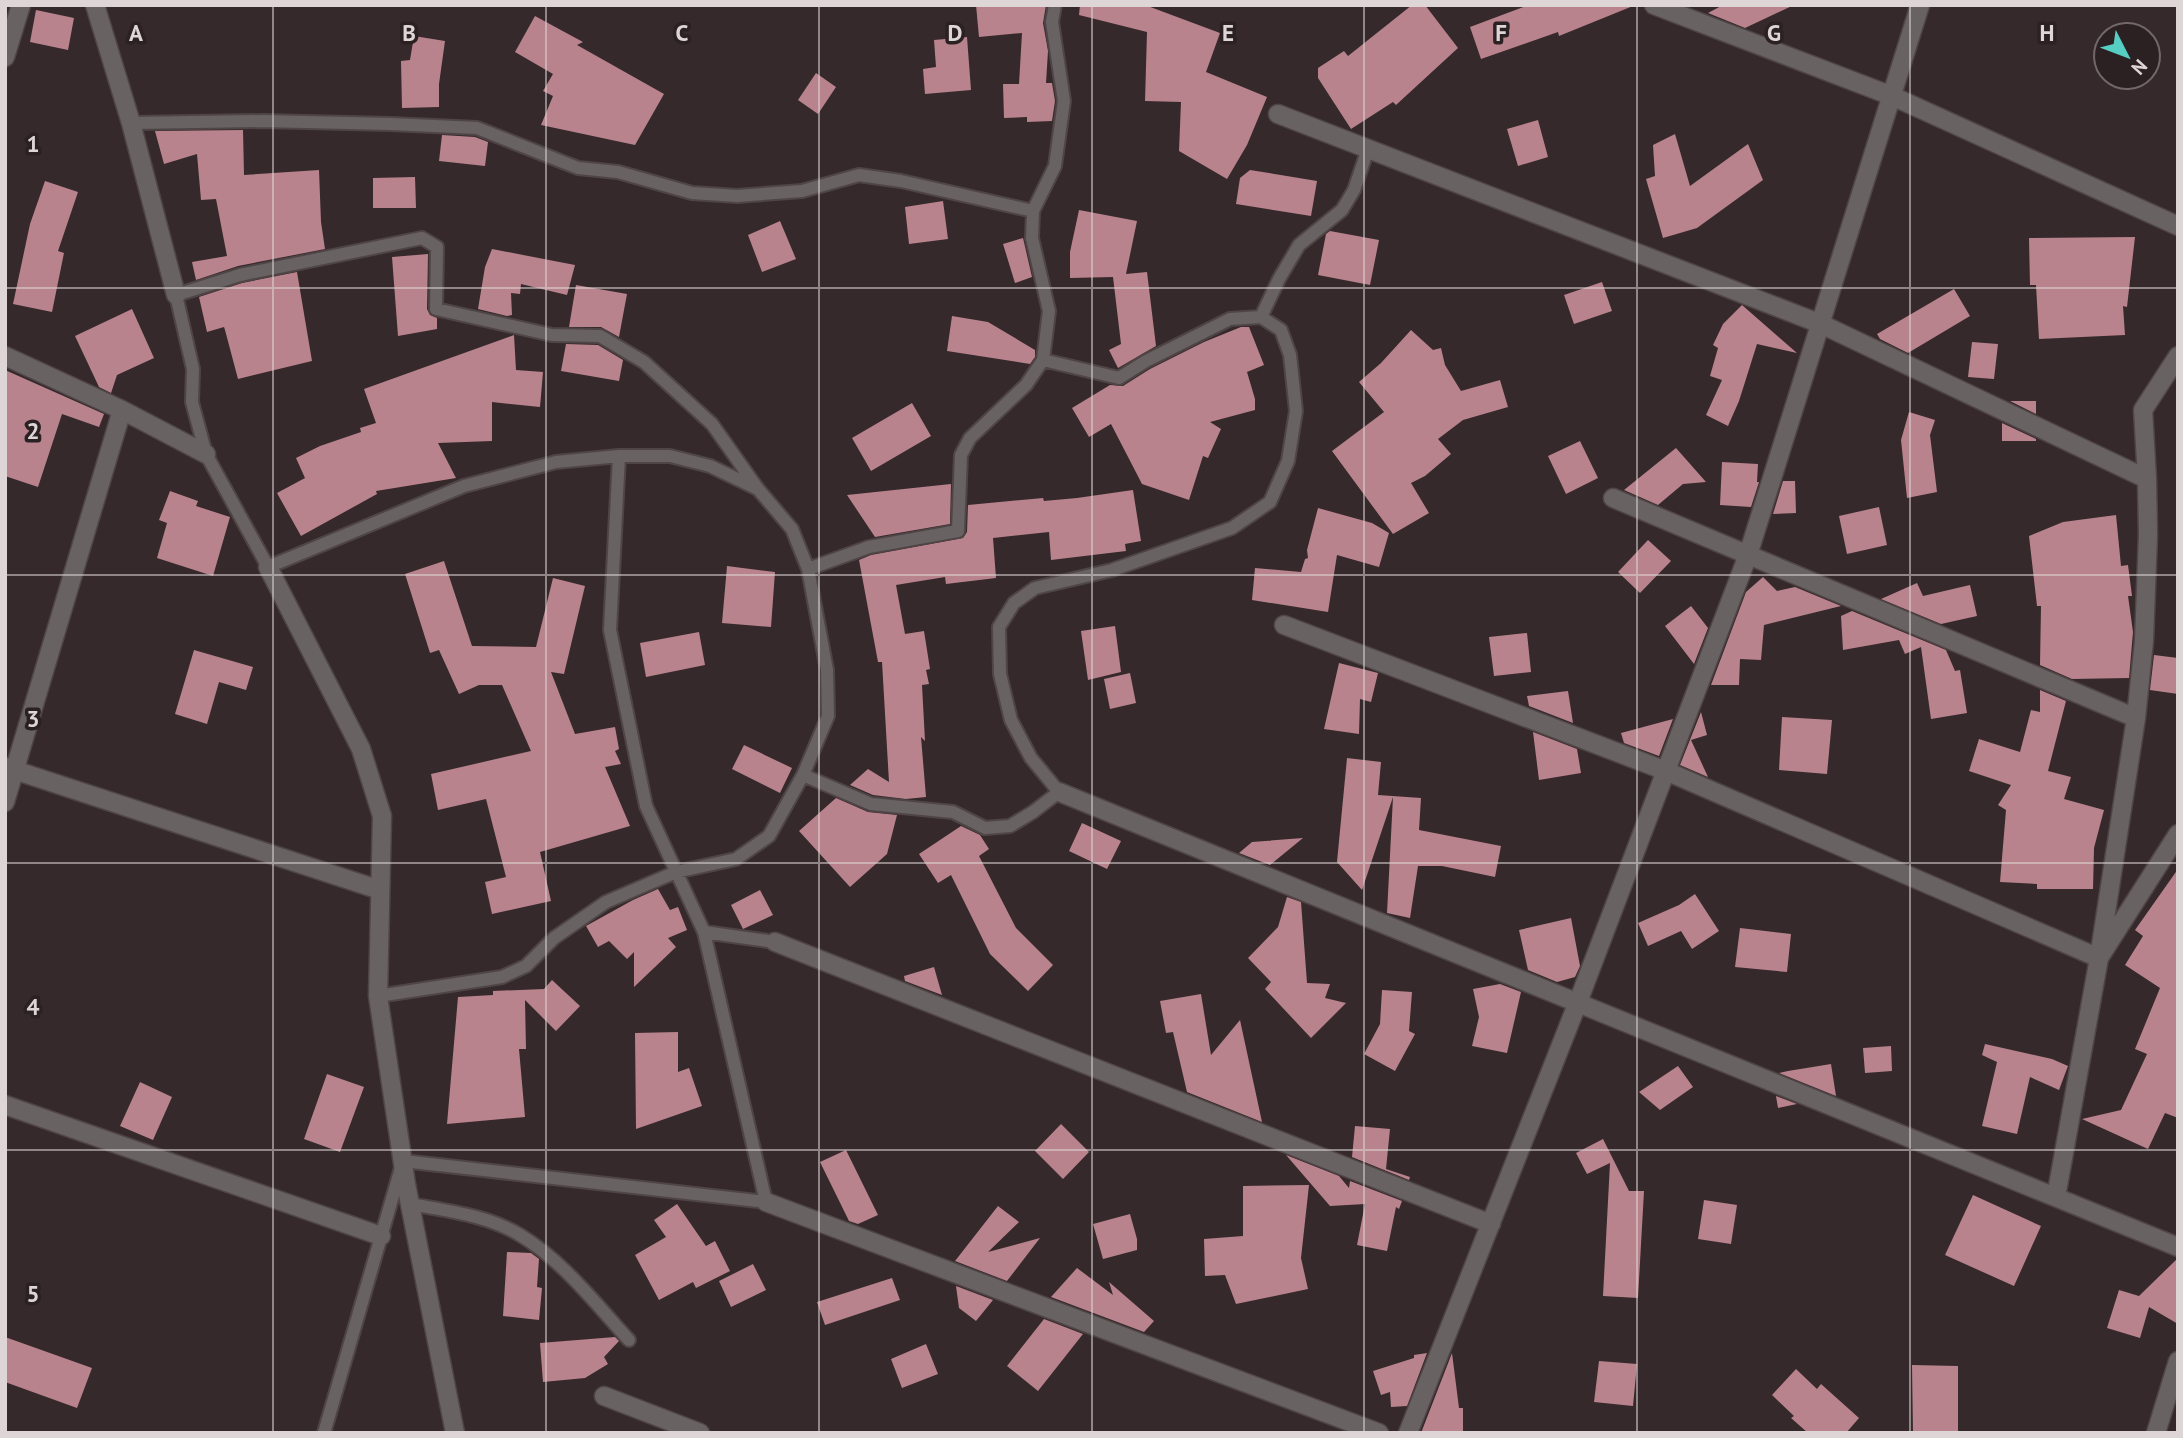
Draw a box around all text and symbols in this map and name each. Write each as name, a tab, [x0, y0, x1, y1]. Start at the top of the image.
text: A	[129, 18, 143, 47]
text: B	[402, 18, 416, 47]
text: C	[676, 18, 689, 47]
text: D	[948, 18, 962, 47]
text: E	[1222, 18, 1234, 47]
text: F	[1495, 18, 1507, 47]
text: G	[1767, 18, 1781, 47]
text: H	[2040, 18, 2054, 47]
north arrow	[2092, 21, 2162, 91]
text: N	[2127, 55, 2153, 80]
text: 1	[26, 129, 40, 158]
text: 2	[26, 416, 40, 445]
text: 3	[26, 704, 40, 733]
text: 4	[26, 992, 40, 1021]
text: 5	[26, 1279, 40, 1308]

